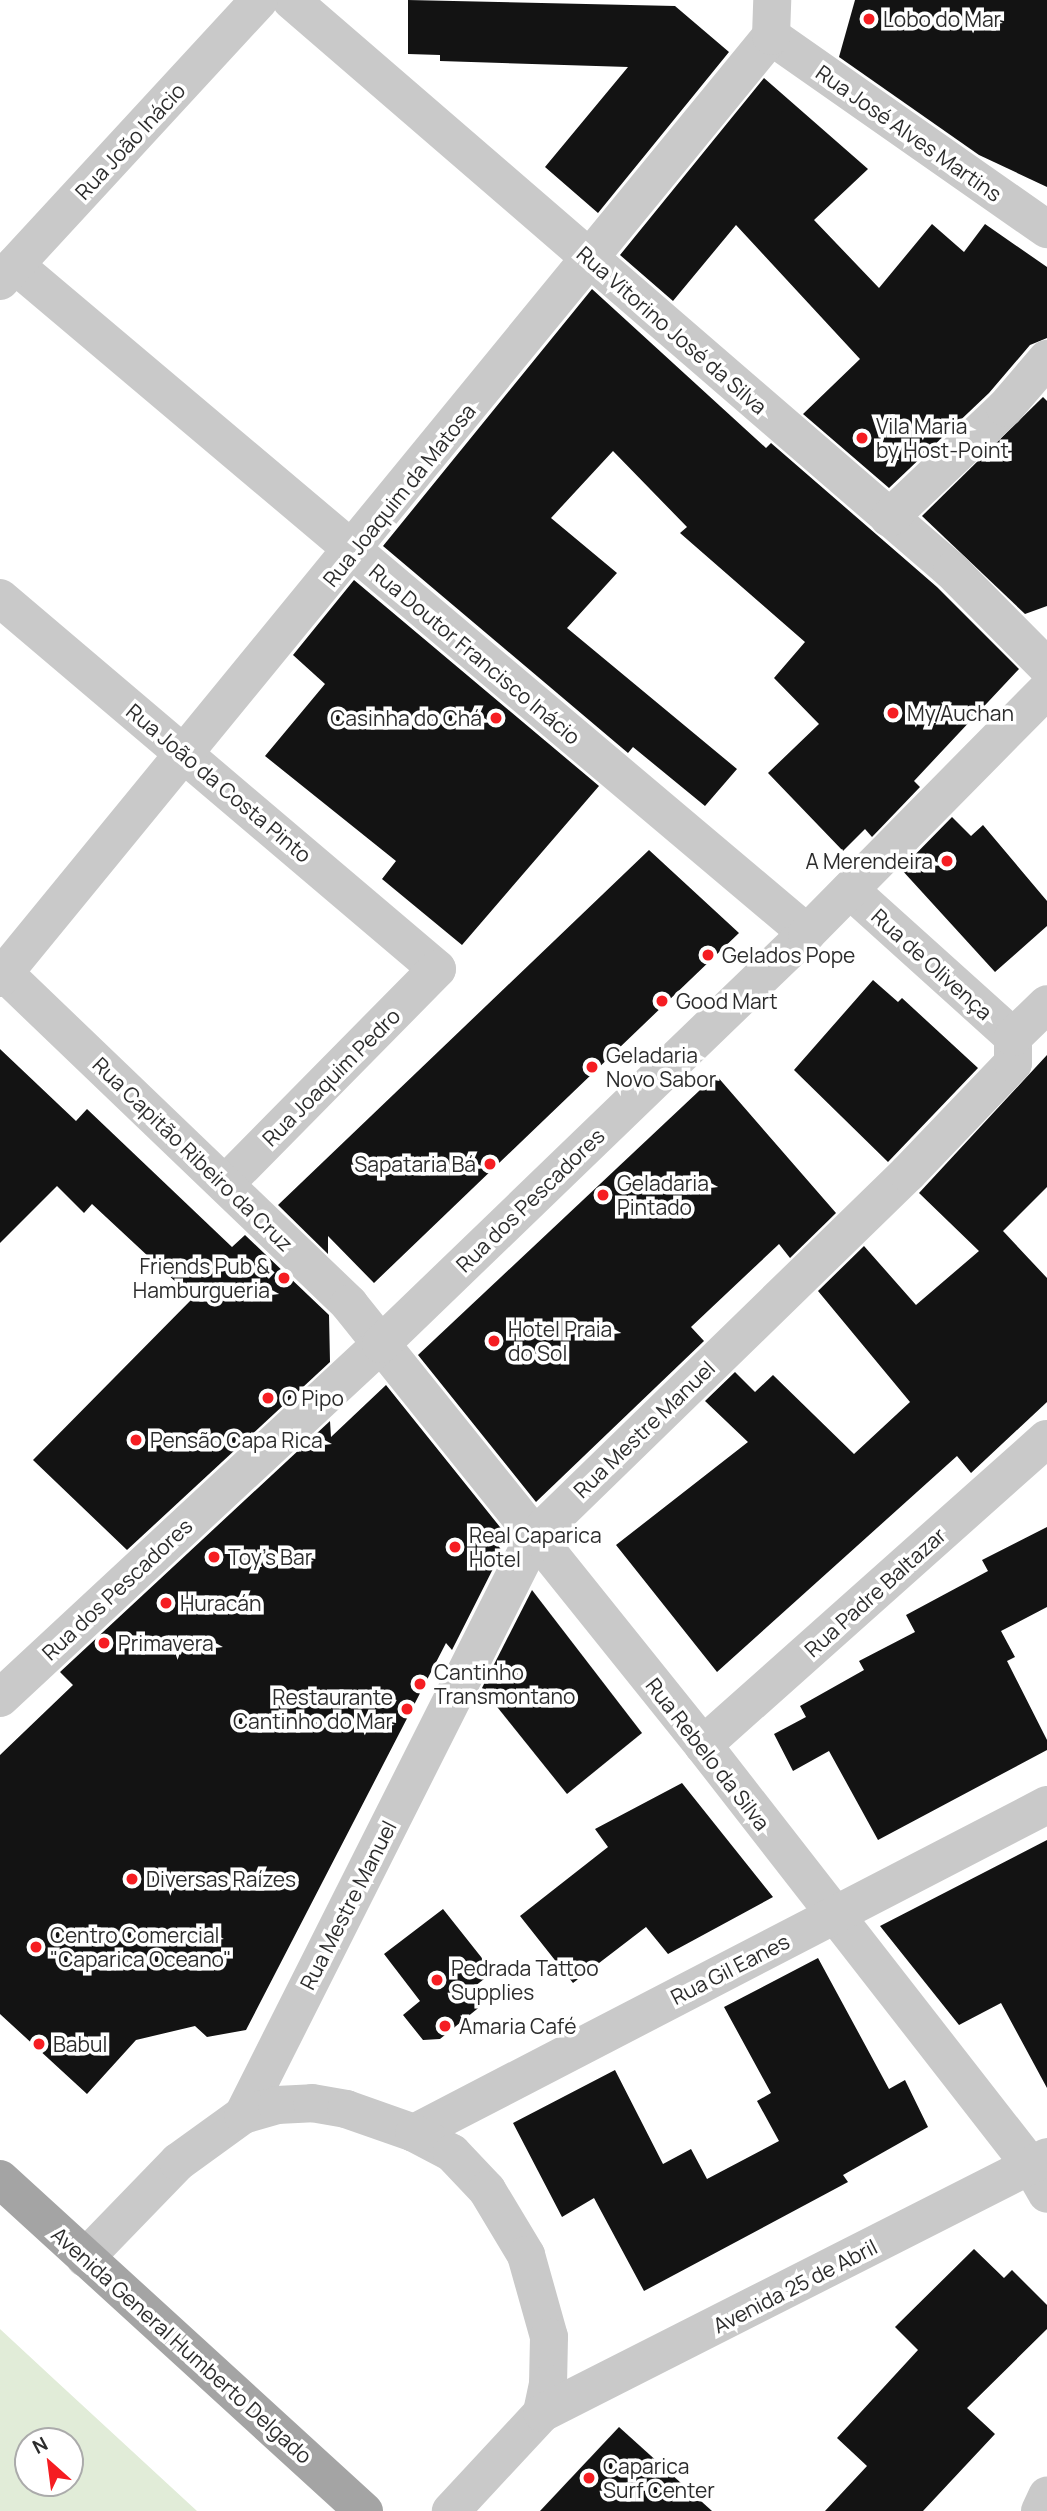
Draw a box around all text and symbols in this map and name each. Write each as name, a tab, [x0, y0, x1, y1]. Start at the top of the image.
place label: Lobo do Mar	[883, 6, 1001, 32]
marker: Lobo do Mar	[861, 11, 877, 27]
street label: Rua José Alves Martins	[811, 59, 1007, 207]
street label: Rua João Inácio	[70, 78, 190, 204]
street label: Rua Vitorino José da Silva	[572, 241, 772, 419]
street label: Rua Joaquim da Matosa	[318, 399, 480, 591]
place label: Vila Maria by Host-Point	[876, 413, 1009, 463]
marker: Vila Maria by Host-Point	[854, 430, 870, 446]
street label: Rua Doutor Francisco Inácio	[364, 558, 586, 750]
street label: Rua João da Costa Pinto	[121, 698, 317, 868]
place label: My Auchan	[907, 700, 1014, 726]
place label: Casinha do Chá	[330, 705, 482, 731]
marker: My Auchan	[885, 705, 901, 721]
marker: Casinha do Chá	[488, 710, 504, 726]
place label: A Merendeira	[805, 848, 933, 874]
marker: A Merendeira	[939, 853, 955, 869]
street label: Rua de Olivença	[867, 903, 997, 1025]
place label: Gelados Pope	[722, 942, 855, 968]
marker: Gelados Pope	[700, 947, 716, 963]
place label: Good Mart	[676, 988, 778, 1014]
marker: Good Mart	[654, 993, 670, 1009]
street label: Rua Joaquim Pedro	[257, 1003, 405, 1151]
place label: Geladaria Novo Sabor	[606, 1042, 716, 1092]
street label: Rua Capitão Ribeiro da Cruz	[88, 1052, 298, 1256]
marker: Geladaria Novo Sabor	[584, 1059, 600, 1075]
street label: Rua dos Pescadores	[451, 1123, 609, 1277]
place label: Sapataria Bá	[354, 1151, 476, 1177]
marker: Sapataria Bá	[482, 1156, 498, 1172]
place label: Geladaria Pintado	[617, 1170, 709, 1220]
marker: Geladaria Pintado	[595, 1187, 611, 1203]
place label: Friends Pub & Hamburgueria	[133, 1253, 270, 1303]
marker: Friends Pub & Hamburgueria	[276, 1270, 292, 1286]
place label: Hotel Praia do Sol	[508, 1316, 612, 1366]
marker: Hotel Praia do Sol	[486, 1333, 502, 1349]
street label: Rua Mestre Manuel	[568, 1355, 720, 1503]
place label: O Pipo	[282, 1385, 344, 1411]
marker: O Pipo	[260, 1390, 276, 1406]
place label: Pensão Capa Rica	[150, 1427, 323, 1453]
marker: Pensão Capa Rica	[128, 1432, 144, 1448]
street label: Rua dos Pescadores	[37, 1513, 197, 1665]
place label: Real Caparica Hotel	[469, 1522, 602, 1572]
street label: Rua Padre Baltazar	[799, 1522, 951, 1662]
marker: Real Caparica Hotel	[447, 1539, 463, 1555]
place label: Toy's Bar	[228, 1544, 312, 1570]
marker: Toy's Bar	[206, 1549, 222, 1565]
place label: Huracán	[180, 1590, 261, 1616]
marker: Huracán	[158, 1595, 174, 1611]
place label: Primavera	[118, 1630, 214, 1656]
marker: Primavera	[96, 1635, 112, 1651]
place label: Cantinho Transmontano	[434, 1659, 575, 1709]
street label: Rua Rebelo da Silva	[641, 1673, 775, 1835]
marker: Cantinho Transmontano	[412, 1676, 428, 1692]
place label: Restaurante Cantinho do Mar	[233, 1684, 393, 1734]
marker: Restaurante Cantinho do Mar	[399, 1701, 415, 1717]
street label: Rua Mestre Manuel	[295, 1816, 401, 1994]
place label: Diversas Raízes	[146, 1866, 296, 1892]
marker: Diversas Raízes	[124, 1871, 140, 1887]
place label: Centro Comercial "Caparica Oceano"	[50, 1922, 232, 1972]
street label: Rua Gil Eanes	[666, 1928, 794, 2010]
marker: Centro Comercial "Caparica Oceano"	[28, 1939, 44, 1955]
place label: Pedrada Tattoo Supplies	[451, 1955, 599, 2005]
marker: Pedrada Tattoo Supplies	[429, 1972, 445, 1988]
place label: Amaria Café	[459, 2013, 577, 2039]
marker: Amaria Café	[437, 2018, 453, 2034]
place label: Babul	[53, 2031, 107, 2057]
marker: Babul	[31, 2036, 47, 2052]
street label: Avenida General Humberto Delgado	[47, 2221, 317, 2469]
street label: Avenida 25 de Abril	[709, 2234, 881, 2338]
north arrow	[14, 2427, 84, 2497]
text: N	[28, 2431, 52, 2460]
place label: Caparica Surf Center	[603, 2453, 715, 2503]
marker: Caparica Surf Center	[581, 2470, 597, 2486]

